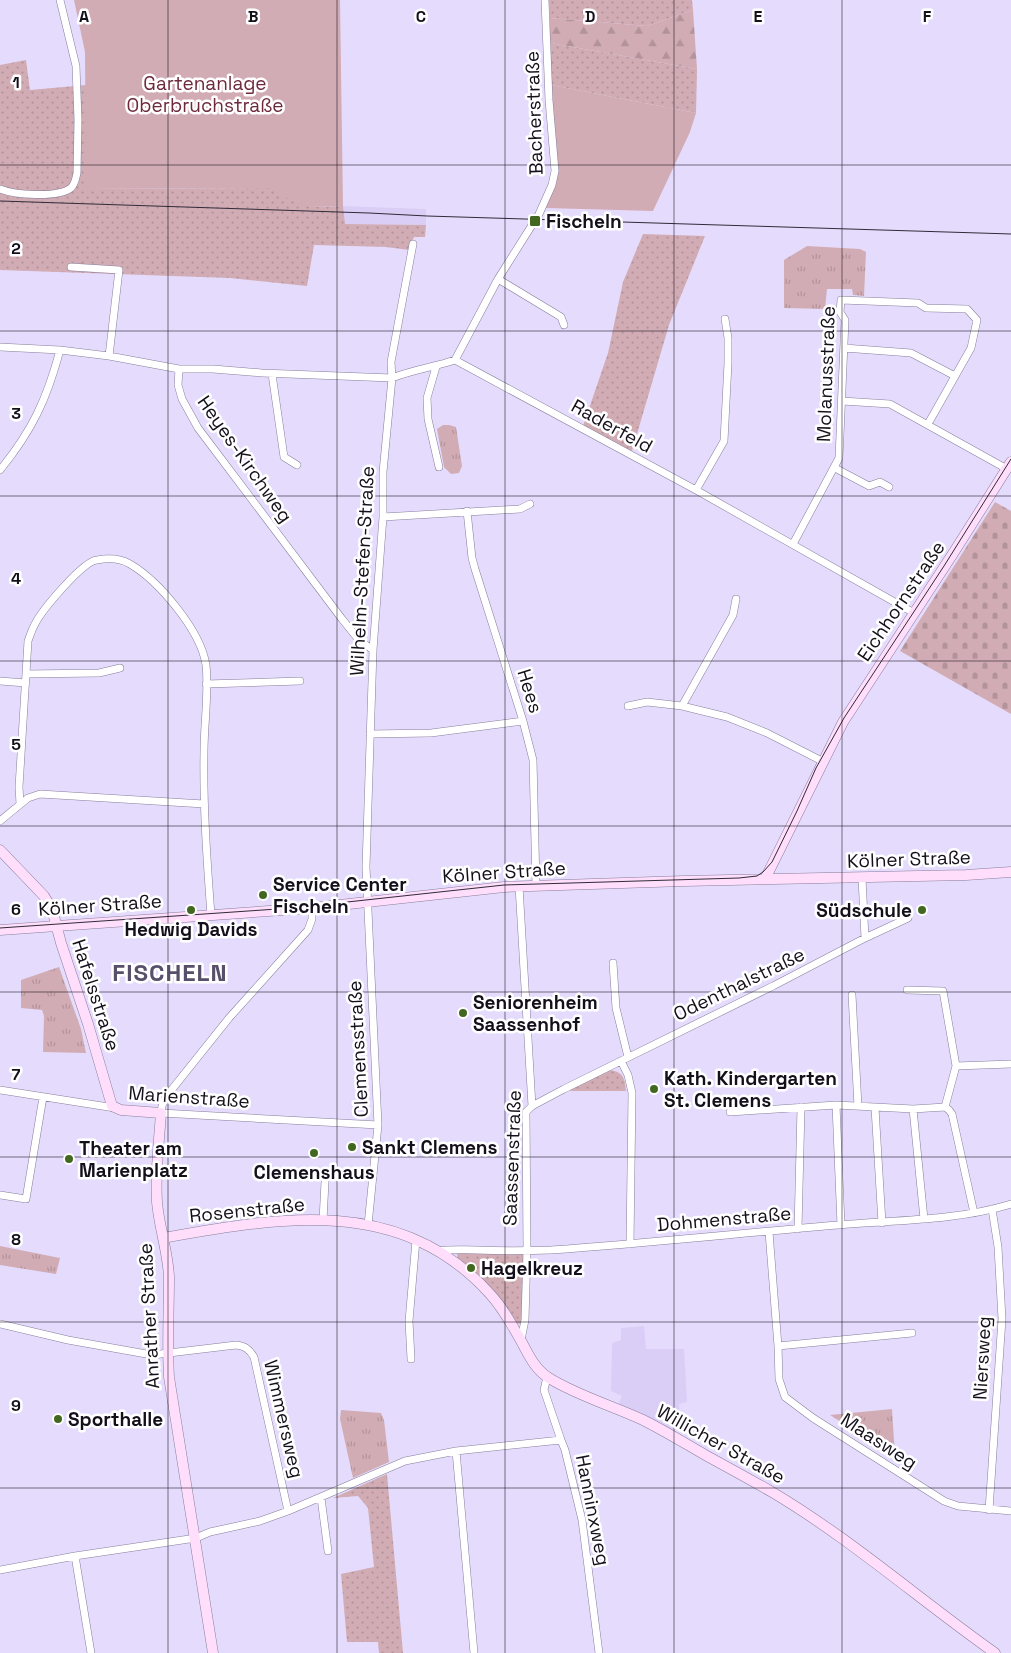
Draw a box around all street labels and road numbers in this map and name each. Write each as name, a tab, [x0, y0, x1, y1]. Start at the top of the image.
street label: Bacherstraße	[519, 51, 549, 175]
street label: Molanusstraße	[811, 305, 841, 443]
street label: Heyes-Kirchweg	[192, 391, 298, 527]
street label: Raderfeld	[567, 393, 657, 459]
street label: Wilhelm-Stefen-Straße	[344, 465, 380, 677]
street label: Eichhornstraße	[851, 536, 951, 666]
street label: Hees	[511, 666, 549, 716]
street label: Kölner Straße	[847, 844, 971, 874]
street label: Kölner Straße	[441, 855, 567, 889]
street label: Kölner Straße	[37, 888, 163, 922]
street label: Hafelsstraße	[66, 936, 126, 1054]
street label: Odenthalstraße	[669, 941, 809, 1027]
street label: Clemensstraße	[342, 980, 374, 1118]
street label: Marienstraße	[127, 1080, 251, 1114]
street label: Saassenstraße	[497, 1090, 527, 1226]
street label: Rosenstraße	[188, 1191, 306, 1229]
street label: Dohmenstraße	[656, 1201, 792, 1237]
street label: Anrather Straße	[133, 1243, 165, 1389]
street label: Niersweg	[967, 1315, 997, 1401]
street label: Wimmersweg	[258, 1357, 310, 1481]
street label: Willicher Straße	[652, 1398, 790, 1490]
street label: Maasweg	[836, 1407, 922, 1475]
street label: Hanninxweg	[570, 1452, 616, 1568]

